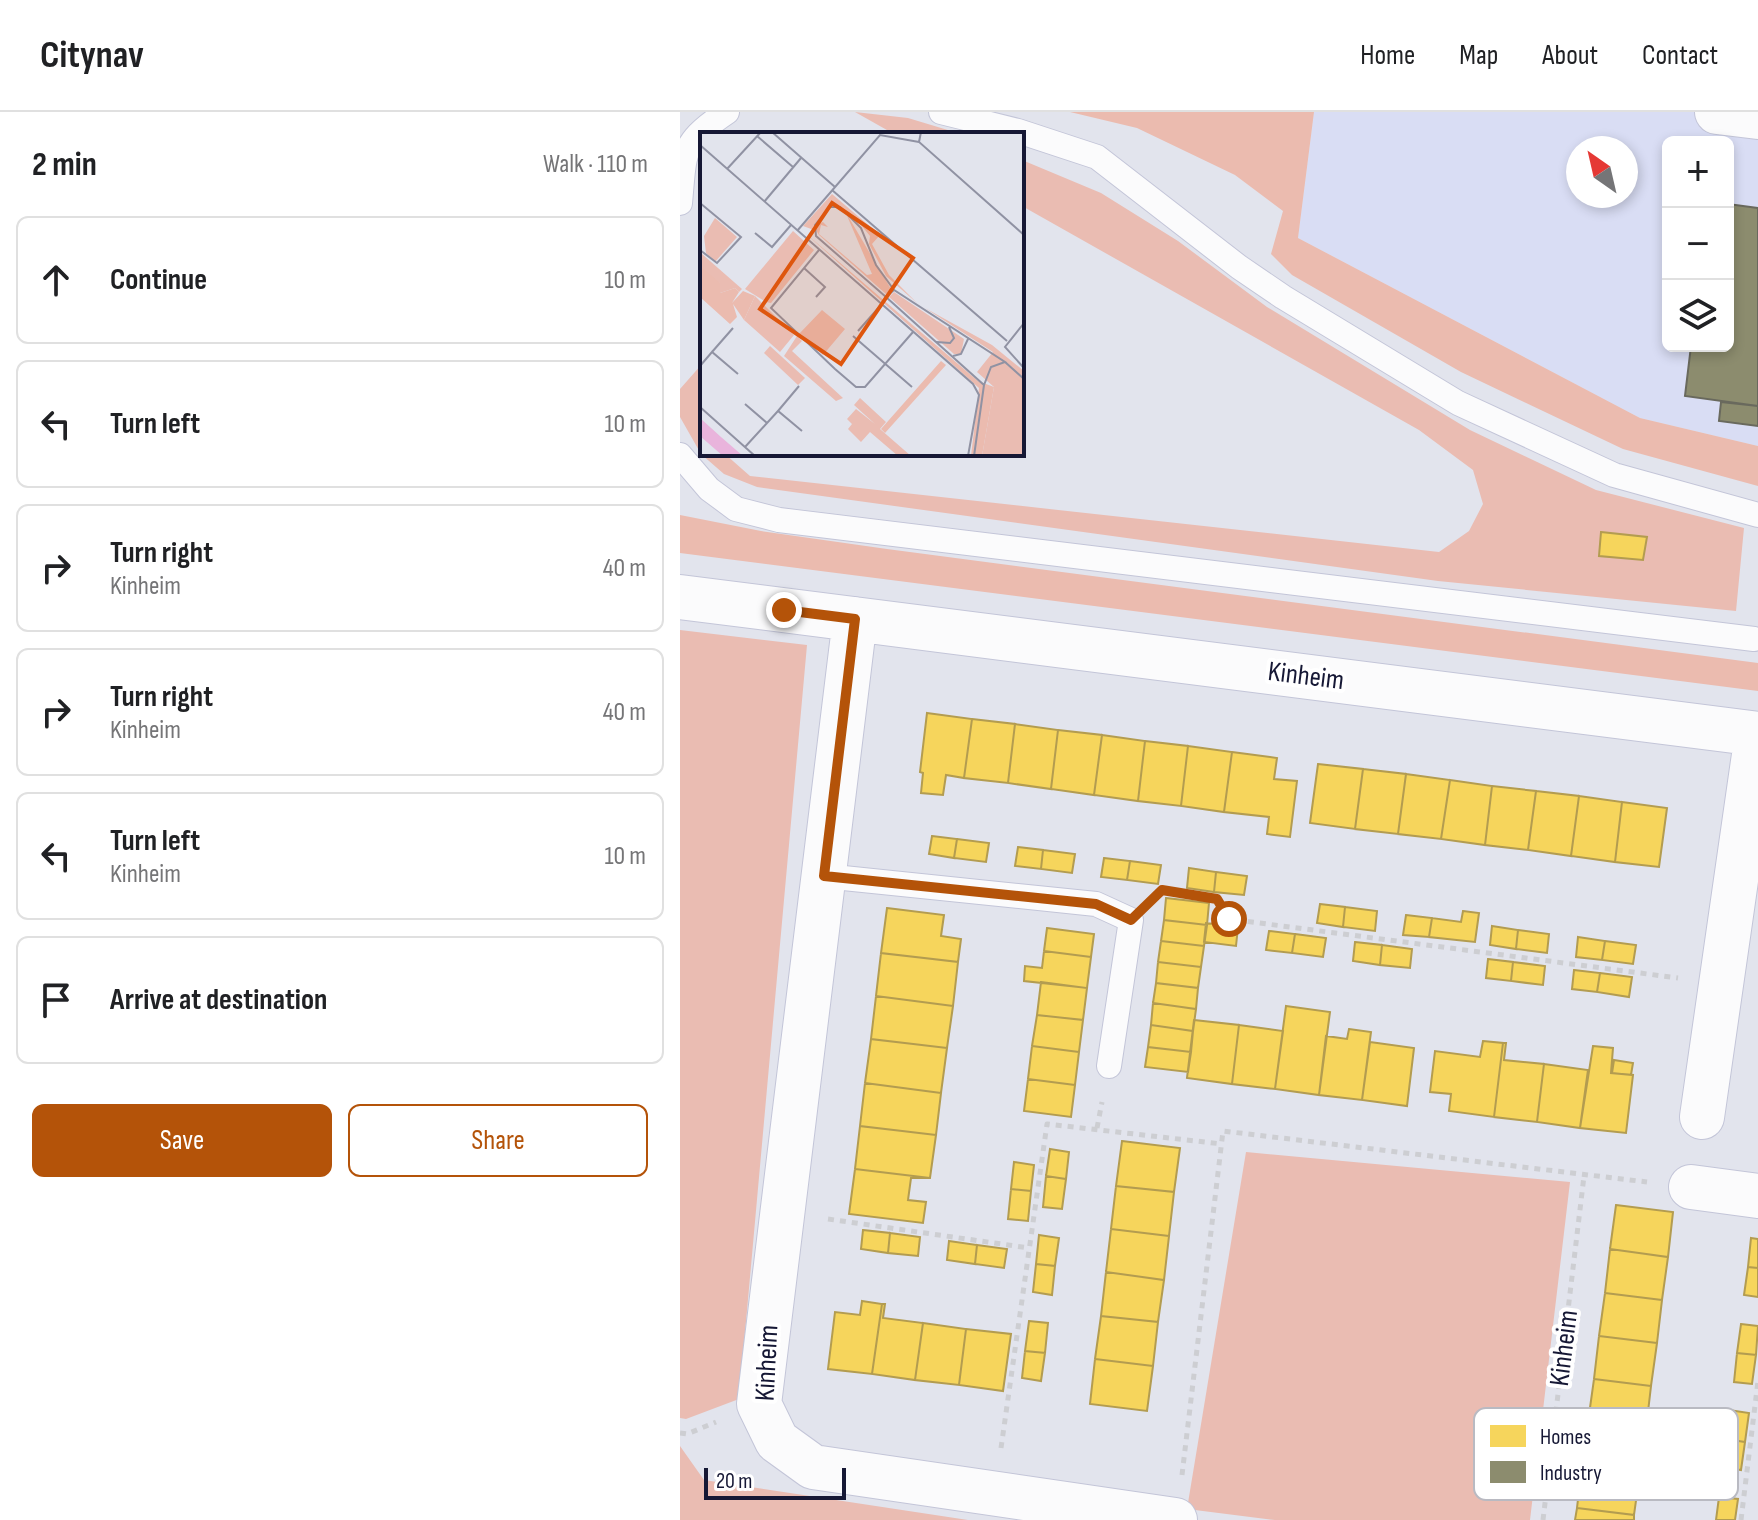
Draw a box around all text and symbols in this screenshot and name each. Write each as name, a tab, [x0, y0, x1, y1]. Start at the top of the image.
text: Citynav	[40, 33, 144, 78]
text: Home	[1360, 39, 1415, 72]
text: Map	[1459, 39, 1498, 72]
text: About	[1542, 39, 1598, 72]
text: Contact	[1642, 39, 1718, 72]
inset map	[700, 132, 1024, 456]
north arrow	[1566, 136, 1638, 208]
map controls	[1662, 136, 1734, 352]
button: +	[1662, 136, 1734, 208]
text: 2 min	[32, 144, 97, 185]
text: Walk · 110 m	[543, 149, 648, 180]
button: −	[1662, 208, 1734, 280]
icon: ahead	[34, 258, 78, 302]
text: Continue	[110, 262, 207, 298]
text: 10 m	[604, 265, 646, 296]
button: layers	[1662, 280, 1734, 352]
icon: left	[34, 402, 78, 446]
text: Turn left	[110, 406, 200, 442]
text: 10 m	[604, 409, 646, 440]
text: Turn right	[110, 535, 213, 571]
icon: right	[34, 546, 78, 590]
text: 40 m	[603, 553, 646, 584]
text: Kinheim	[110, 571, 181, 602]
route end	[766, 592, 802, 628]
street label: Kinheim	[1266, 655, 1346, 697]
text: Turn right	[110, 679, 213, 715]
icon: right	[34, 690, 78, 734]
text: 40 m	[603, 697, 646, 728]
text: Kinheim	[110, 715, 181, 746]
text: Turn left	[110, 823, 200, 859]
icon: left	[34, 834, 78, 878]
text: 10 m	[604, 841, 646, 872]
text: Kinheim	[110, 859, 181, 890]
route start	[1211, 901, 1247, 937]
icon: arrive	[34, 978, 78, 1022]
text: Arrive at destination	[110, 982, 327, 1018]
button: Save	[32, 1104, 332, 1177]
button: Share	[348, 1104, 648, 1177]
street label: Kinheim	[1543, 1308, 1585, 1388]
street label: Kinheim	[749, 1324, 785, 1402]
legend	[1474, 1408, 1738, 1500]
text: Homes	[1540, 1424, 1591, 1451]
text: Industry	[1540, 1460, 1602, 1487]
scale bar	[704, 1464, 846, 1500]
text: 20 m	[716, 1468, 753, 1495]

